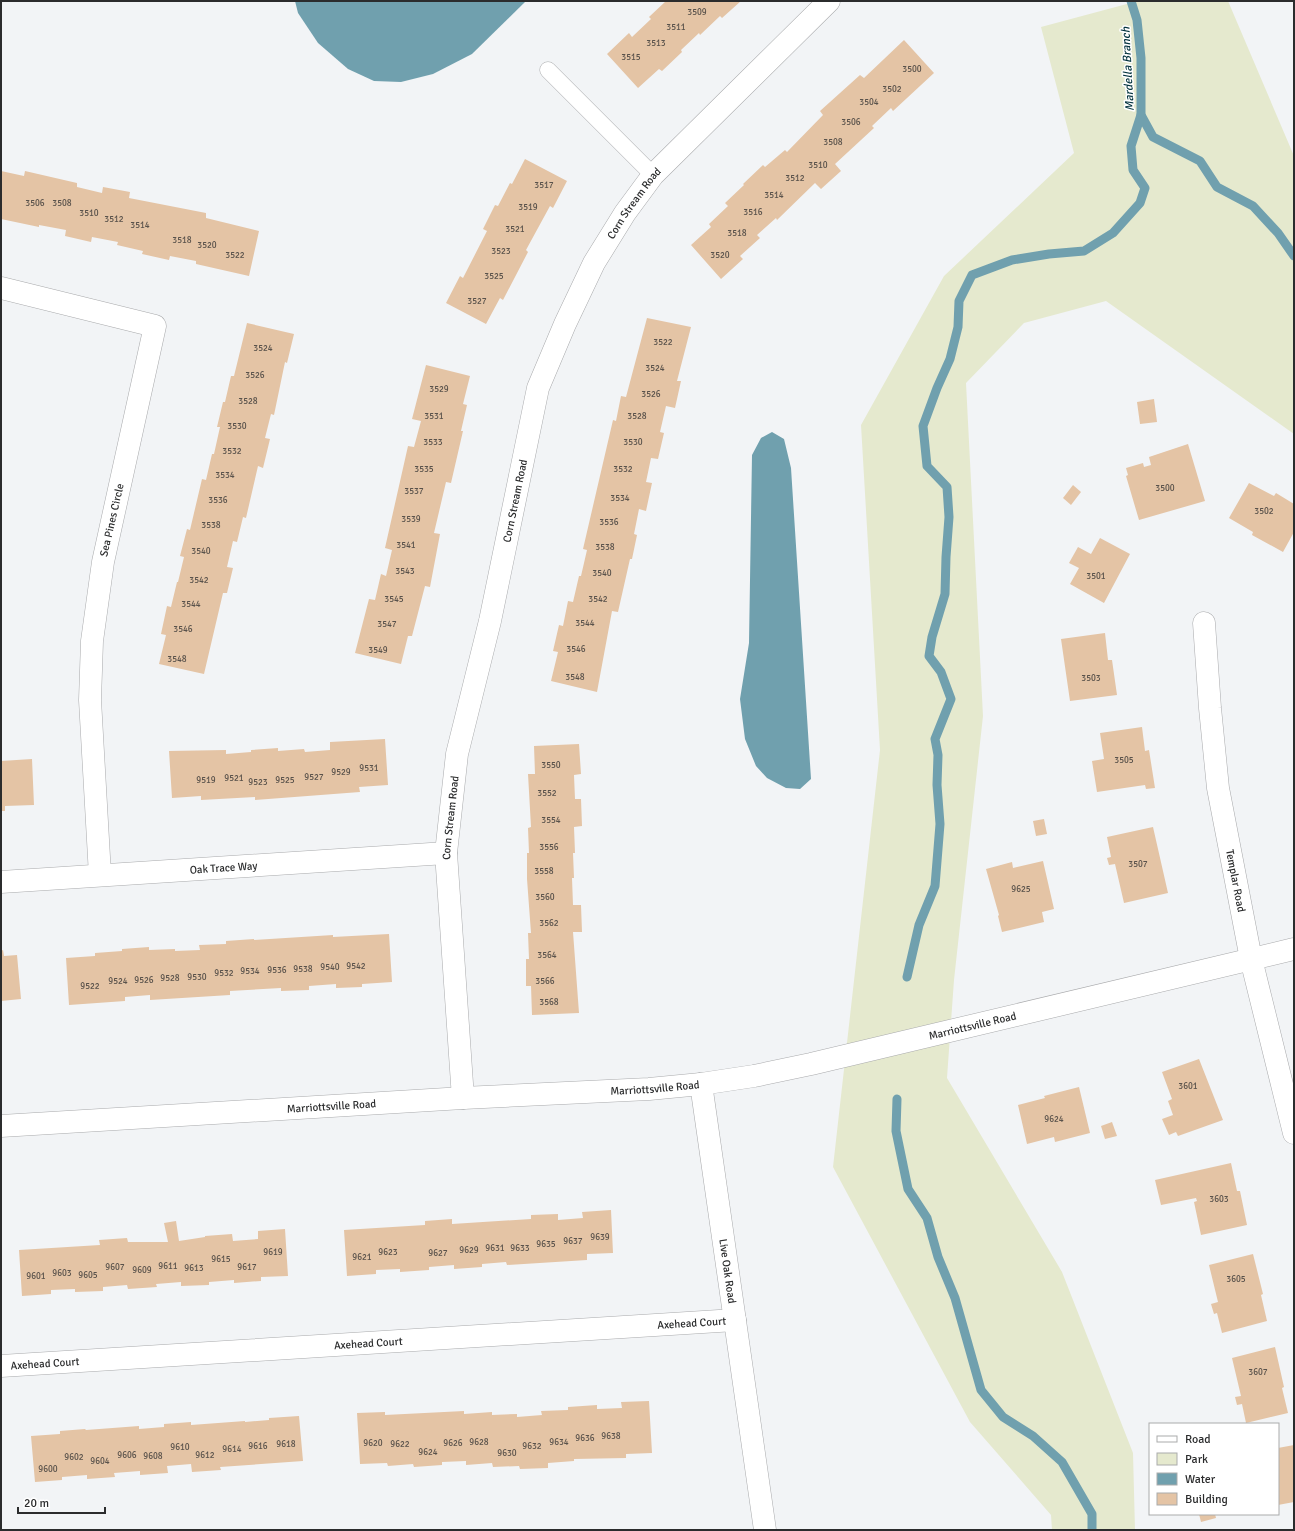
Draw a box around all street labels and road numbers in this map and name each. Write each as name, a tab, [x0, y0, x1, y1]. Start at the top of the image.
street label: Corn Stream Road	[604, 165, 663, 241]
street label: Corn Stream Road	[500, 458, 530, 543]
street label: Sea Pines Circle	[97, 482, 127, 558]
street label: Corn Stream Road	[440, 775, 461, 860]
street label: Templar Road	[1223, 848, 1248, 913]
street label: Oak Trace Way	[189, 859, 259, 876]
street label: Marriottsville Road	[927, 1009, 1018, 1042]
street label: Marriottsville Road	[610, 1078, 700, 1097]
street label: Marriottsville Road	[286, 1097, 377, 1115]
street label: Live Oak Road	[717, 1238, 739, 1305]
street label: Axehead Court	[657, 1314, 727, 1331]
street label: Axehead Court	[333, 1334, 403, 1352]
street label: Axehead Court	[10, 1355, 80, 1372]

